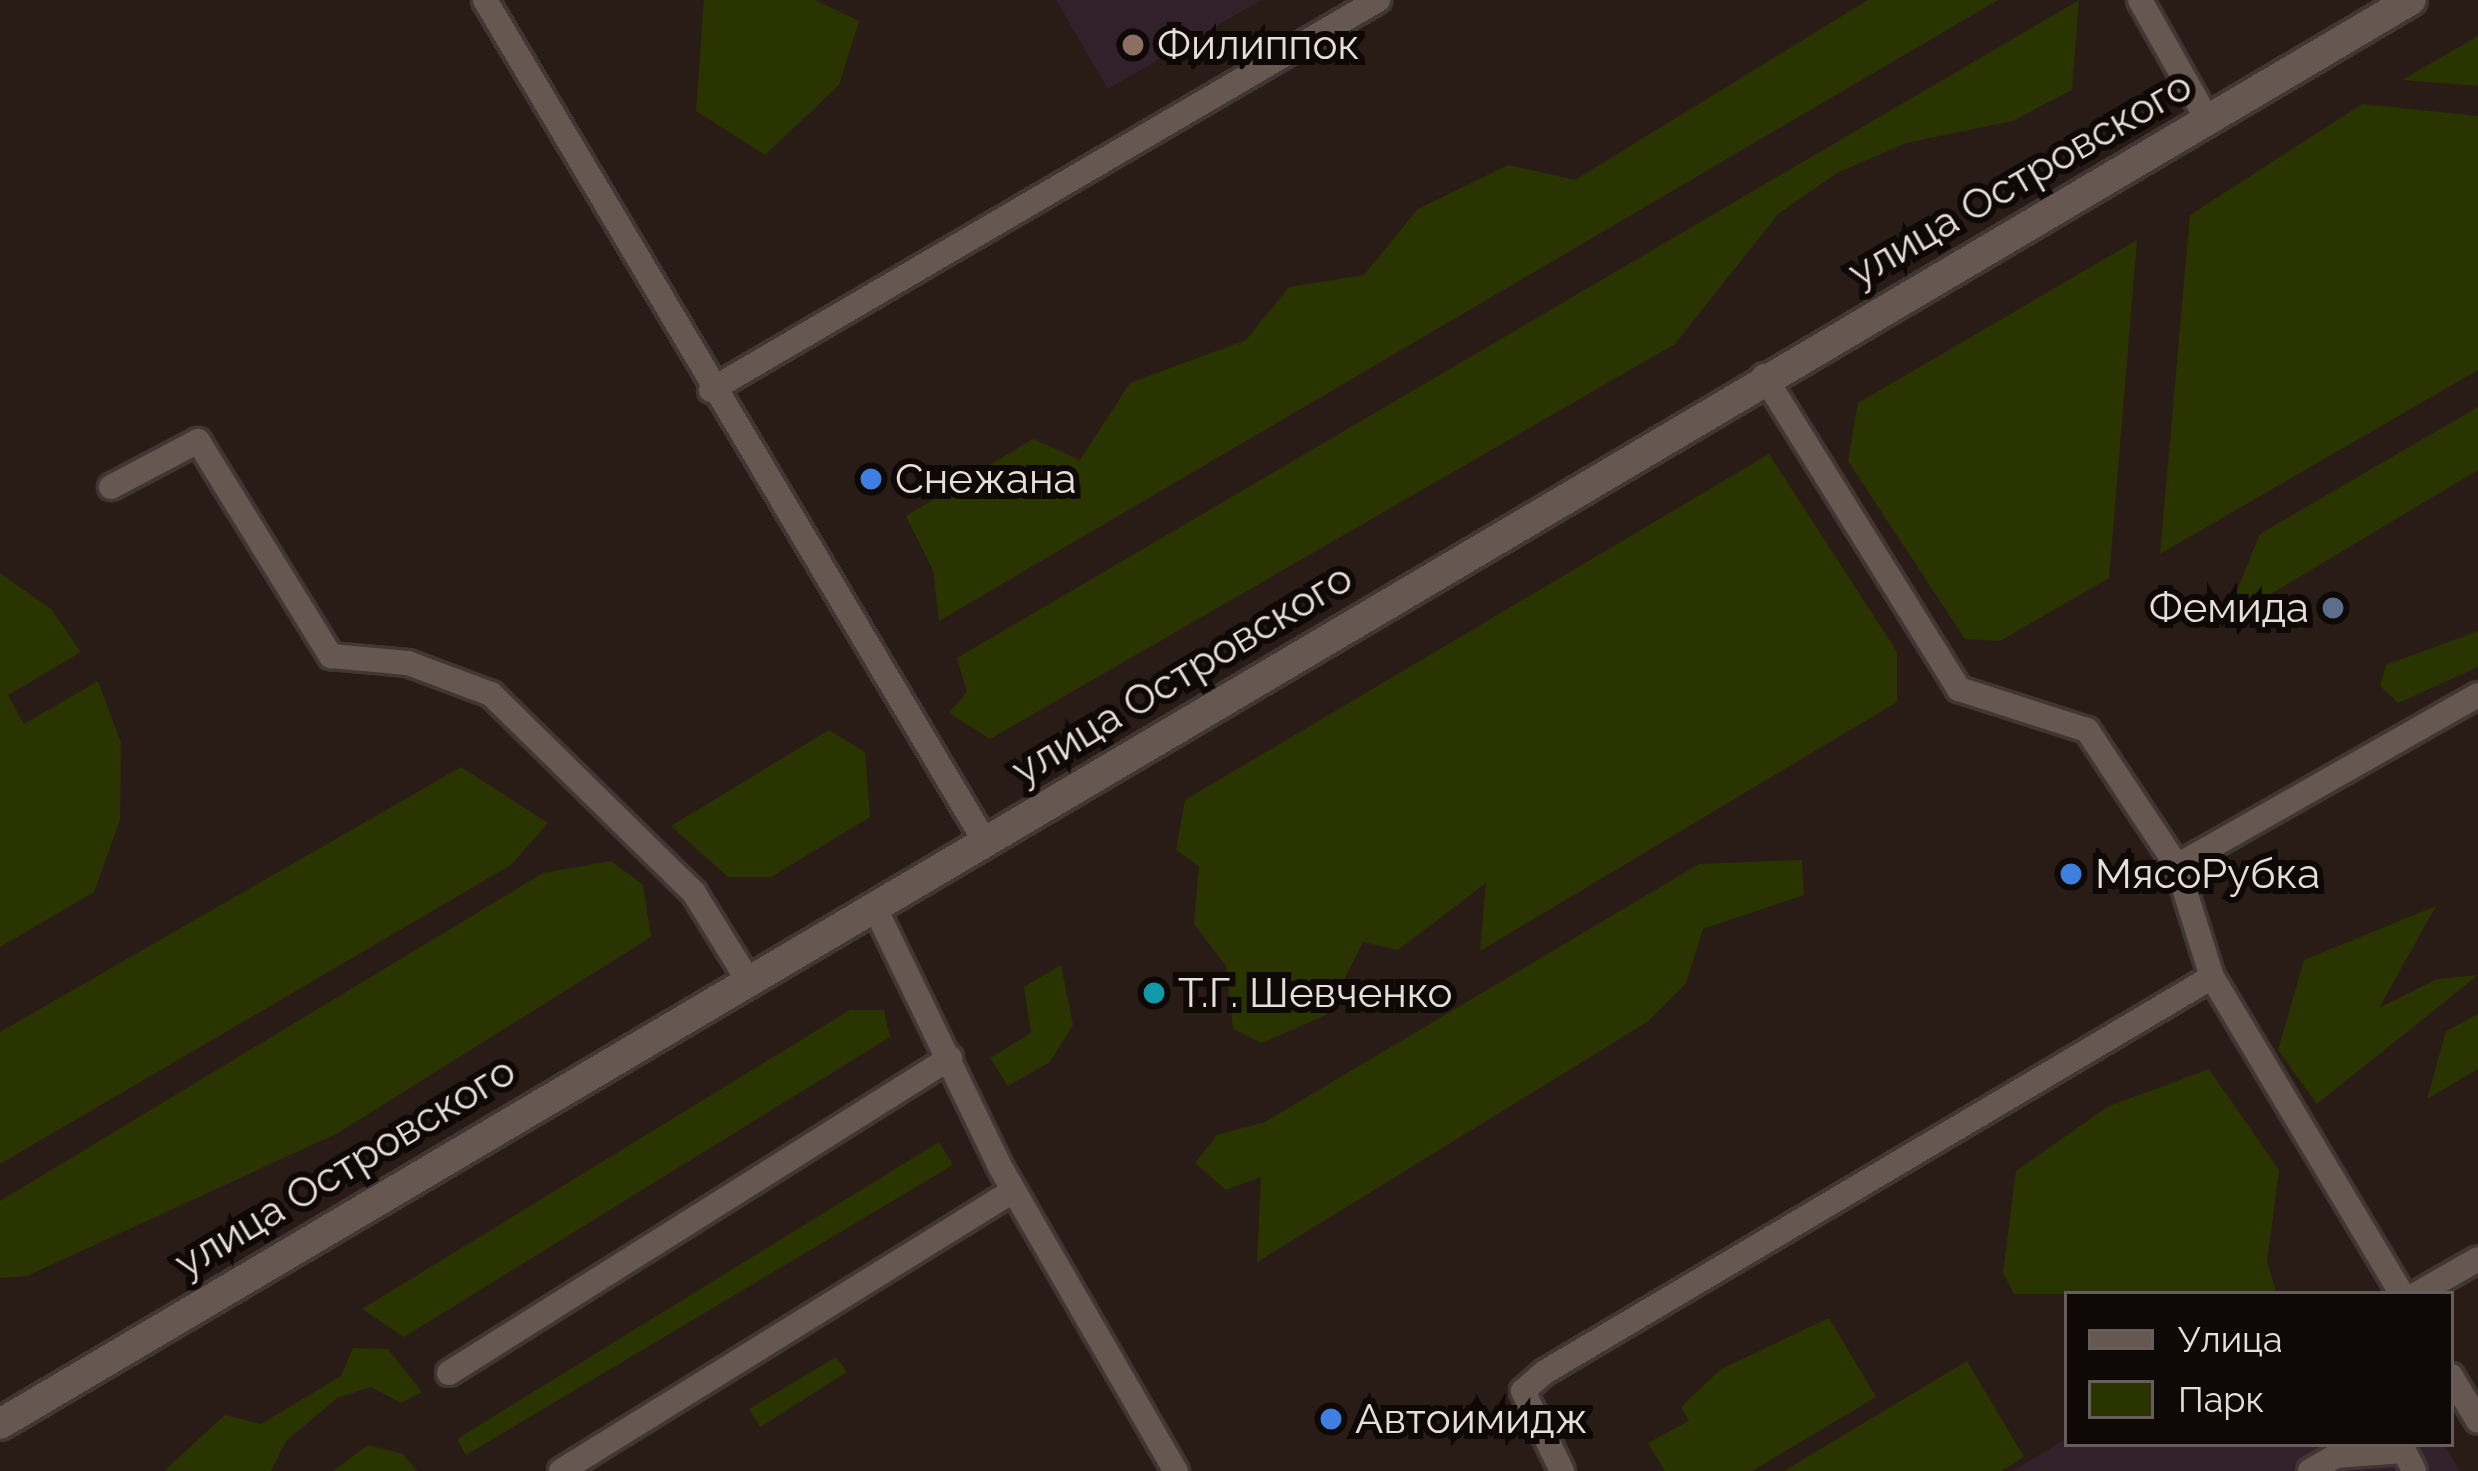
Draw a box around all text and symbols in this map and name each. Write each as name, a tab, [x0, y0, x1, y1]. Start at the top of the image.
place label: Филиппок	[1157, 20, 1359, 70]
marker: Филиппок	[1120, 32, 1146, 58]
street label: улица Островского	[1839, 60, 2201, 298]
place label: Снежана	[895, 454, 1076, 504]
marker: Снежана	[858, 466, 884, 492]
street label: улица Островского	[1003, 552, 1361, 796]
place label: Фемида	[2149, 583, 2309, 633]
marker: Фемида	[2320, 595, 2346, 621]
place label: МясоРубка	[2095, 849, 2320, 899]
marker: МясоРубка	[2058, 861, 2084, 887]
place label: Т.Г. Шевченко	[1178, 968, 1453, 1018]
marker: Т.Г. Шевченко	[1141, 980, 1167, 1006]
street label: улица Островского	[166, 1045, 524, 1289]
legend	[2064, 1291, 2454, 1447]
text: Улица	[2178, 1318, 2283, 1360]
text: Парк	[2178, 1378, 2264, 1420]
place label: Автоимидж	[1355, 1394, 1588, 1444]
marker: Автоимидж	[1318, 1406, 1344, 1432]

